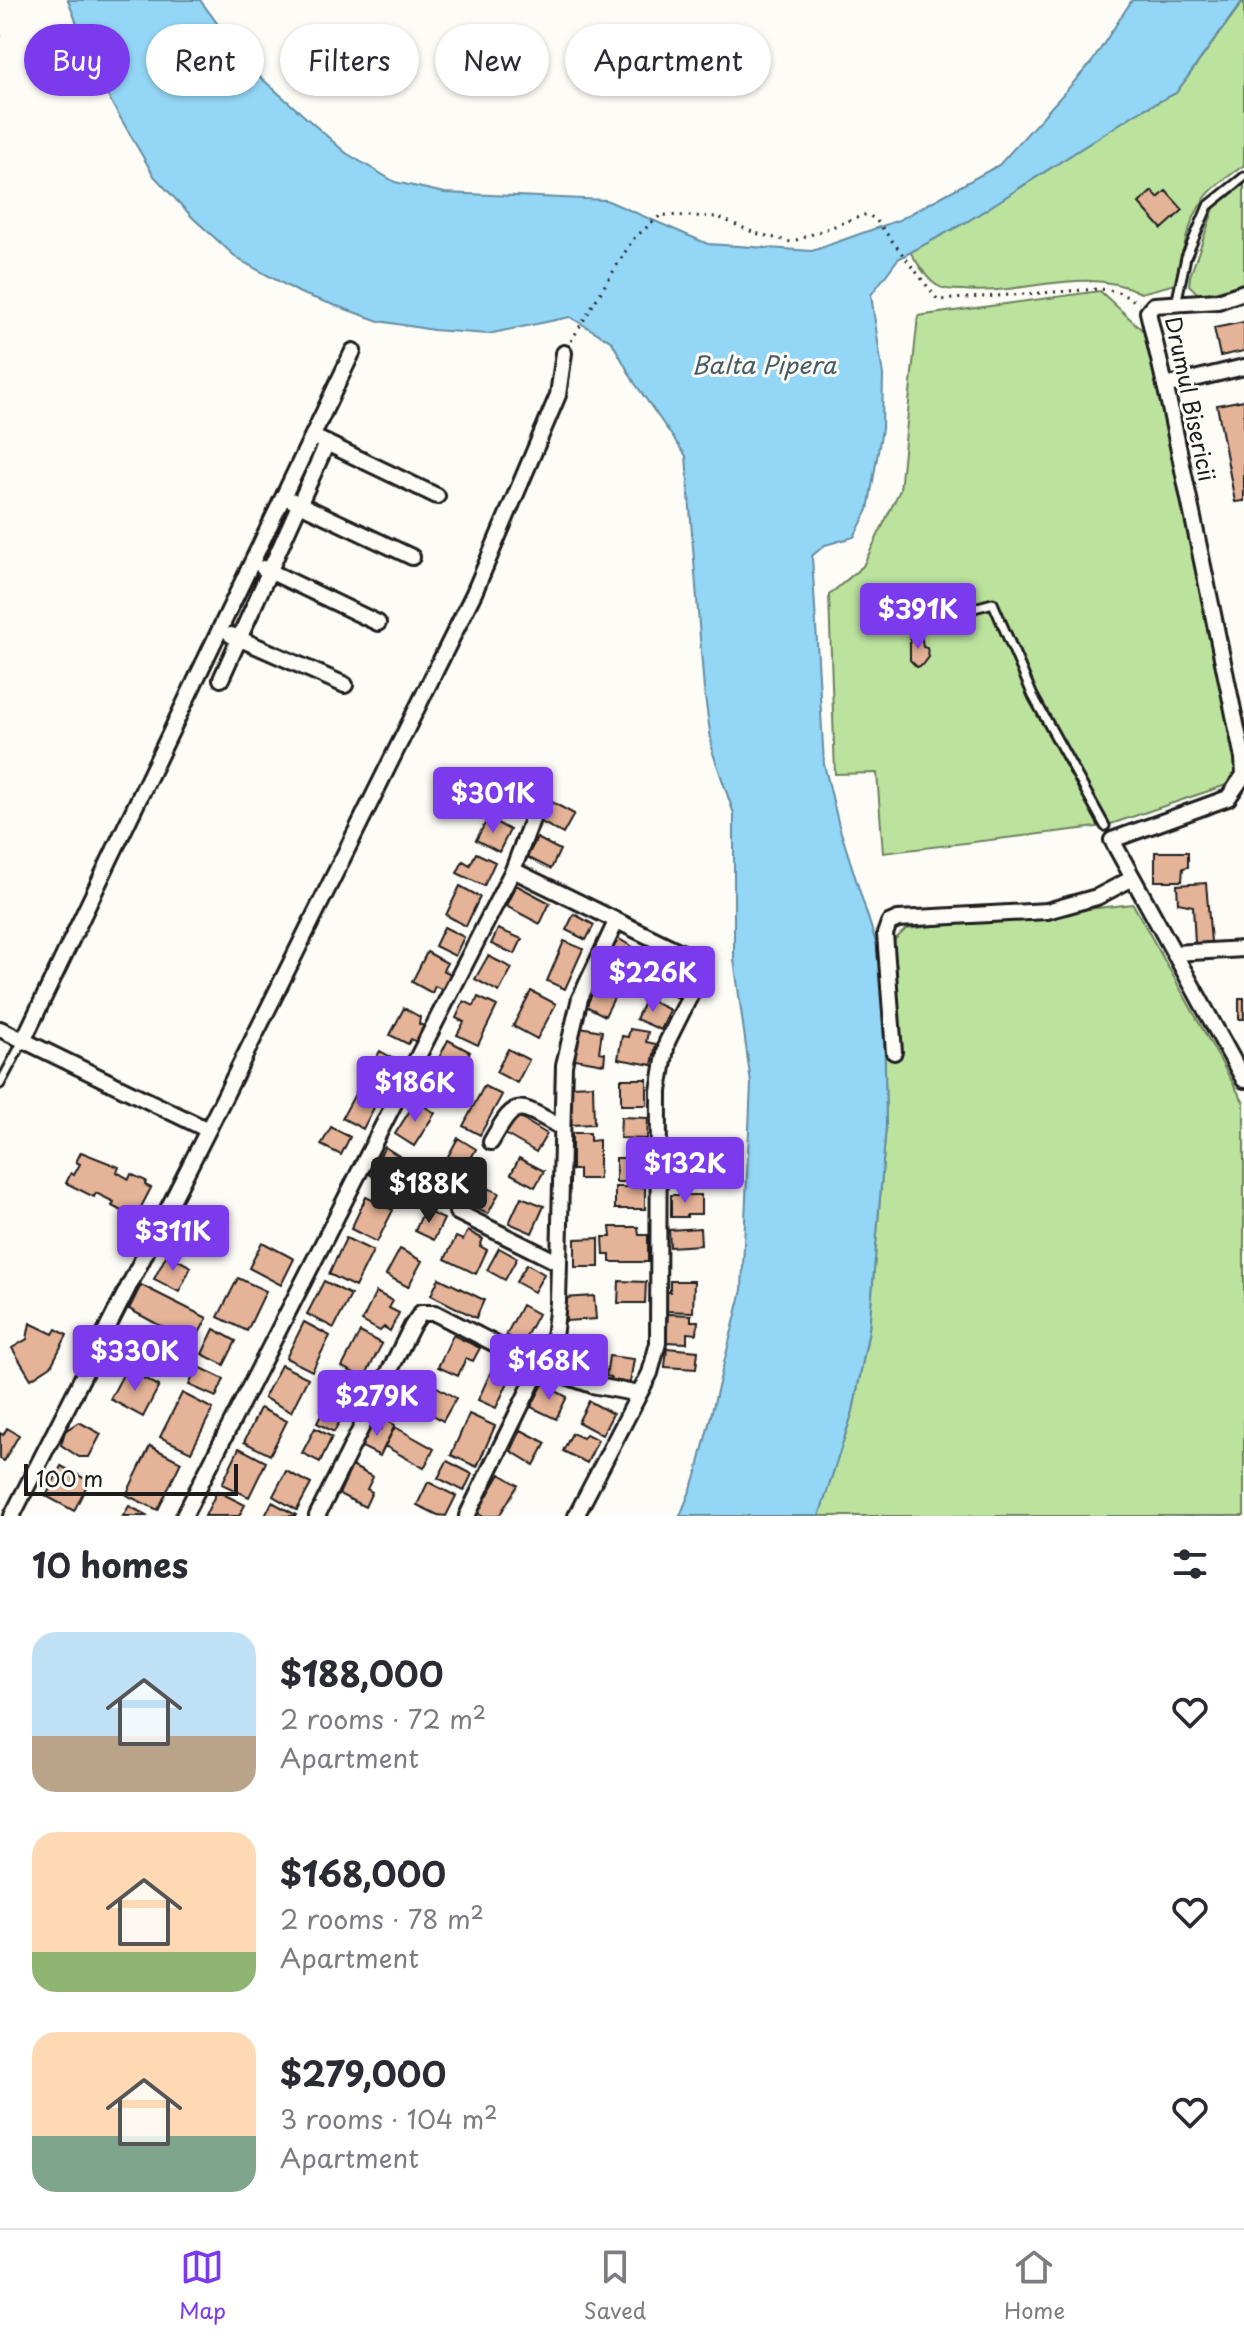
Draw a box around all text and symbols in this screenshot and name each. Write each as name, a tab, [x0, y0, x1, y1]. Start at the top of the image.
chip: Buy	[24, 24, 130, 96]
chip: Rent	[146, 24, 264, 96]
chip: Filters	[280, 24, 419, 96]
chip: New	[435, 24, 549, 96]
chip: Apartment	[565, 24, 771, 96]
street label: Drumul Bisericii	[1158, 313, 1225, 484]
water label: Balta Pipera	[692, 346, 838, 382]
pin: $391K	[862, 583, 974, 651]
text: $391K	[878, 589, 958, 628]
pin: $301K	[437, 767, 549, 835]
text: $301K	[451, 773, 535, 812]
pin: $226K	[597, 946, 709, 1014]
text: $226K	[609, 952, 697, 991]
pin: $186K	[359, 1056, 471, 1124]
text: $186K	[375, 1062, 455, 1101]
pin: $132K	[629, 1137, 741, 1205]
text: $132K	[644, 1143, 726, 1182]
pin: $188K	[373, 1157, 485, 1225]
text: $188K	[389, 1163, 469, 1202]
pin: $311K	[117, 1205, 229, 1273]
text: $311K	[135, 1211, 211, 1250]
pin: $330K	[79, 1325, 191, 1393]
text: $330K	[91, 1331, 179, 1370]
pin: $168K	[493, 1334, 605, 1402]
text: $168K	[508, 1340, 590, 1379]
pin: $279K	[321, 1370, 433, 1438]
text: $279K	[336, 1376, 418, 1415]
scale bar	[24, 1460, 238, 1496]
text: 100 m	[36, 1461, 103, 1494]
text: 10 homes	[32, 1538, 188, 1590]
icon: filters	[1168, 1542, 1212, 1586]
text: $188,000	[280, 1647, 443, 1699]
icon: home	[96, 1664, 192, 1760]
icon: heart	[1168, 1690, 1212, 1734]
text: 2 rooms · 72 m²	[280, 1699, 486, 1738]
text: Apartment	[280, 1738, 419, 1777]
text: $168,000	[280, 1847, 446, 1899]
icon: home	[96, 1864, 192, 1960]
icon: heart	[1168, 1890, 1212, 1934]
text: 2 rooms · 78 m²	[280, 1899, 484, 1938]
text: Apartment	[280, 1938, 419, 1977]
text: $279,000	[280, 2047, 446, 2099]
icon: home	[96, 2064, 192, 2160]
icon: heart	[1168, 2090, 1212, 2134]
text: 3 rooms · 104 m²	[280, 2099, 498, 2138]
text: Apartment	[280, 2138, 419, 2177]
tab: Map	[179, 2245, 226, 2326]
tab: Saved	[584, 2245, 646, 2326]
tab: Home	[1004, 2245, 1065, 2326]

